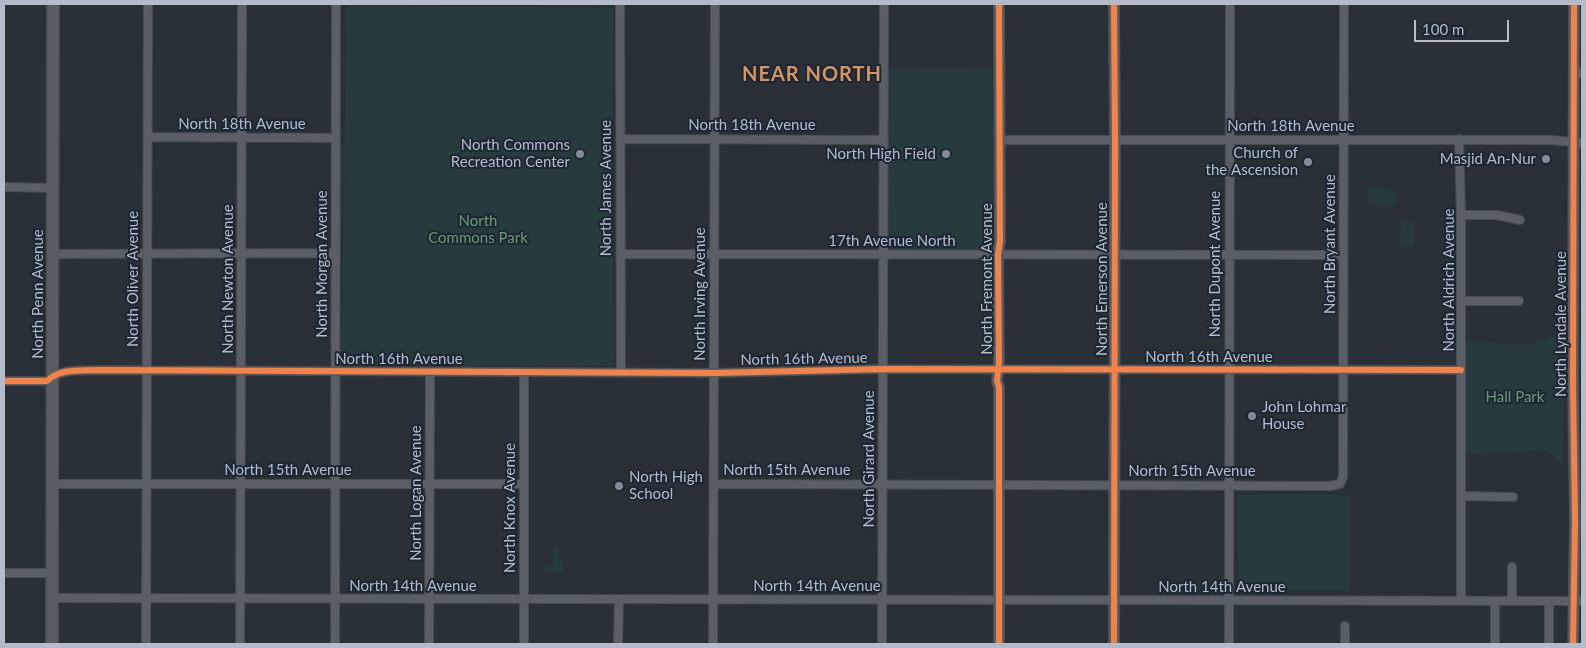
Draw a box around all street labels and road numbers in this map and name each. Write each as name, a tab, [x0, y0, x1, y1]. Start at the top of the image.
street label: North 18th Avenue	[178, 115, 306, 133]
street label: North 18th Avenue	[688, 116, 816, 134]
street label: North 18th Avenue	[1227, 117, 1355, 135]
street label: North James Avenue	[597, 120, 615, 256]
street label: North Bryant Avenue	[1321, 174, 1339, 314]
street label: North Morgan Avenue	[313, 190, 331, 338]
street label: North Dupont Avenue	[1206, 191, 1224, 337]
street label: North Emerson Avenue	[1093, 202, 1111, 356]
street label: North Fremont Avenue	[978, 203, 996, 355]
street label: North Newton Avenue	[219, 204, 237, 354]
street label: North Aldrich Avenue	[1440, 209, 1458, 351]
street label: North Oliver Avenue	[124, 211, 142, 347]
street label: North Irving Avenue	[691, 227, 709, 361]
street label: North Penn Avenue	[29, 229, 47, 359]
street label: 17th Avenue North	[828, 232, 956, 250]
street label: North Lyndale Avenue	[1552, 251, 1570, 397]
street label: North 16th Avenue	[1145, 348, 1273, 366]
street label: North 16th Avenue	[740, 349, 868, 369]
street label: North 16th Avenue	[335, 350, 463, 368]
street label: North Girard Avenue	[860, 390, 878, 528]
street label: North Logan Avenue	[407, 425, 425, 561]
street label: North Knox Avenue	[501, 443, 519, 573]
street label: North 15th Avenue	[224, 461, 352, 479]
street label: North 15th Avenue	[723, 461, 851, 479]
street label: North 15th Avenue	[1128, 462, 1256, 480]
street label: North 14th Avenue	[349, 577, 477, 595]
street label: North 14th Avenue	[753, 577, 881, 595]
street label: North 14th Avenue	[1158, 578, 1286, 596]

